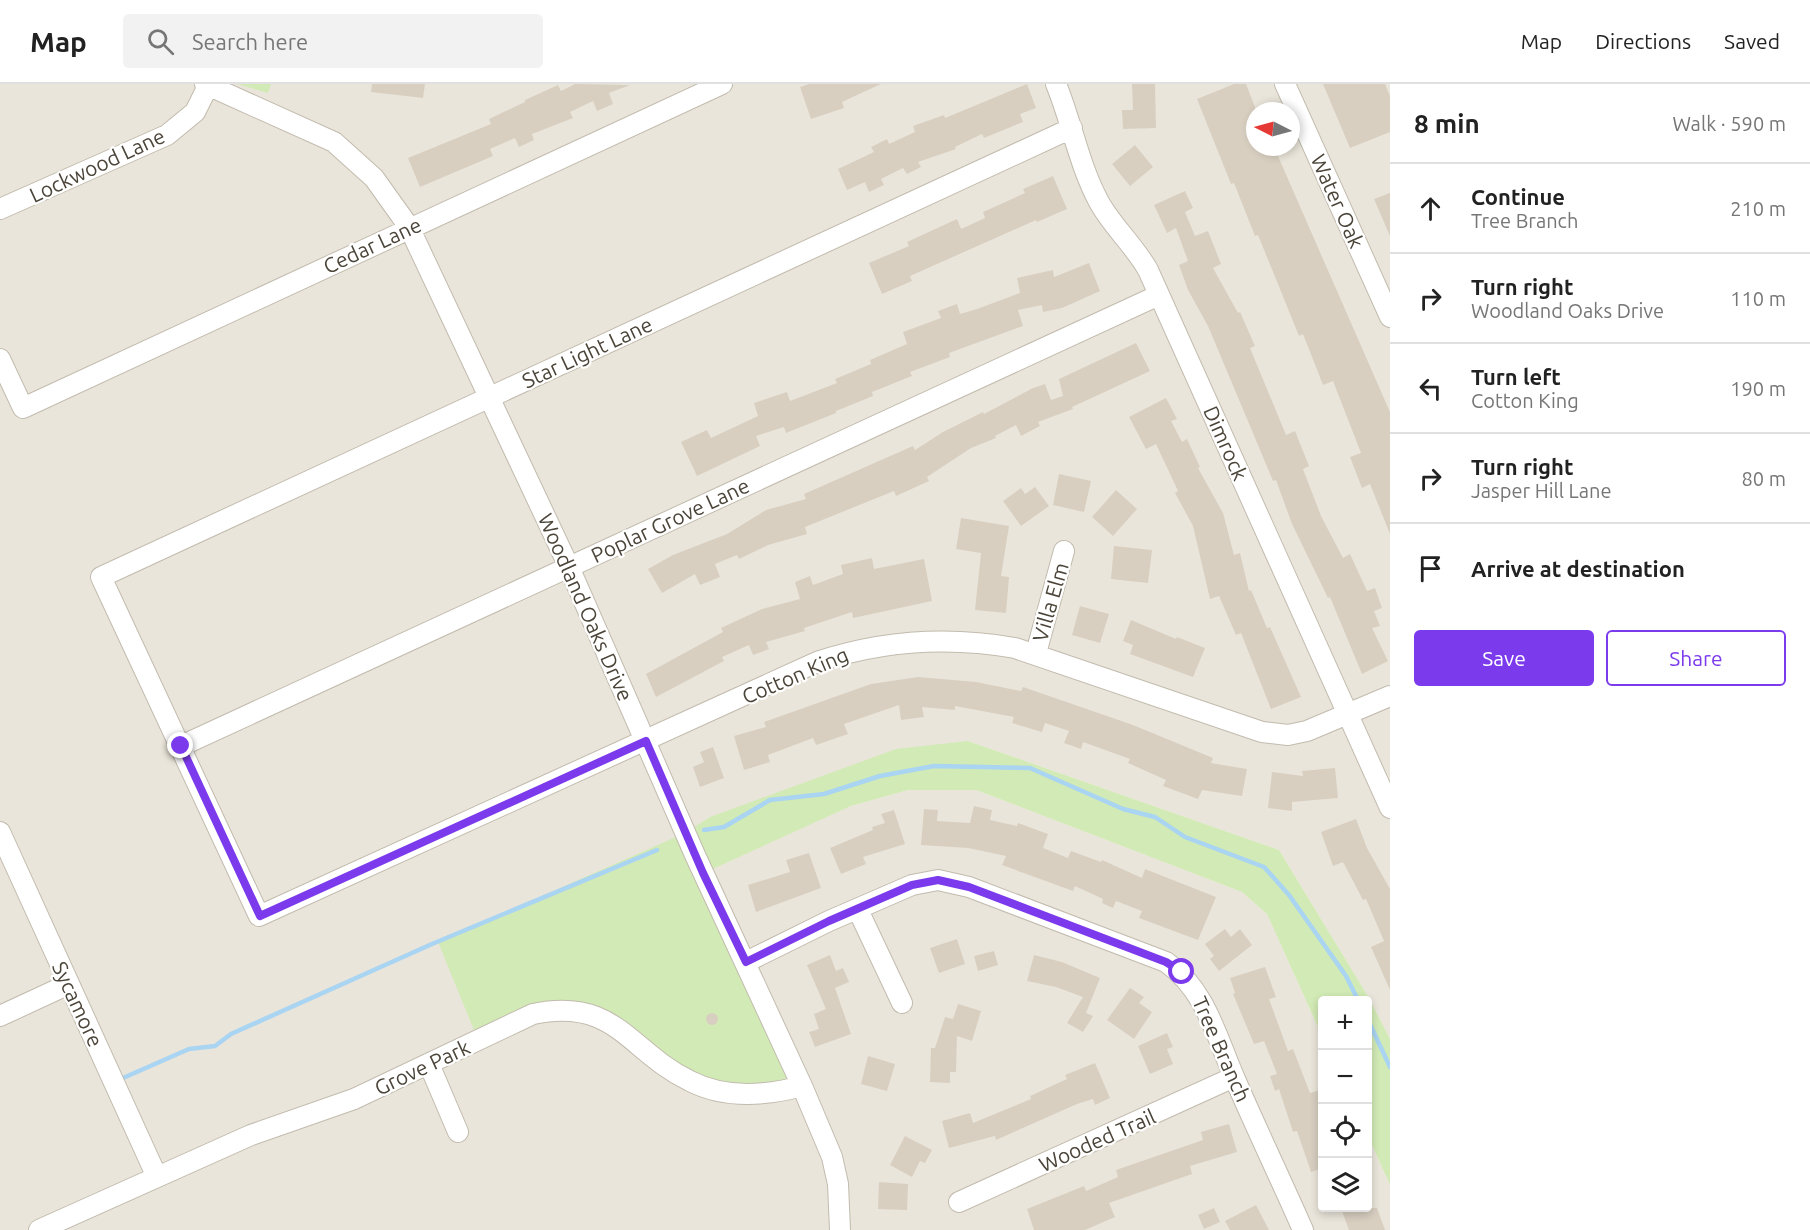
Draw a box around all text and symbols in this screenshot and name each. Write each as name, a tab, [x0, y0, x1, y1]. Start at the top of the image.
search box	[123, 14, 543, 68]
icon: search	[144, 25, 177, 58]
text: Map	[30, 26, 87, 57]
text: Search here	[192, 29, 308, 54]
text: Map	[1521, 29, 1562, 53]
text: Directions	[1595, 29, 1691, 53]
text: Saved	[1724, 29, 1780, 53]
north arrow	[1246, 102, 1300, 156]
text: 8 min	[1414, 109, 1480, 138]
text: Walk · 590 m	[1673, 112, 1786, 135]
street label: Lockwood Lane	[26, 123, 168, 207]
street label: Water Oak	[1307, 150, 1369, 252]
text: Continue	[1471, 184, 1565, 209]
icon: ahead	[1414, 192, 1447, 225]
text: 210 m	[1730, 197, 1786, 220]
text: Tree Branch	[1471, 209, 1578, 232]
street label: Cedar Lane	[319, 212, 425, 278]
text: Turn right	[1471, 274, 1573, 299]
icon: right	[1414, 282, 1447, 315]
text: 110 m	[1730, 287, 1786, 310]
text: Woodland Oaks Drive	[1471, 299, 1664, 322]
street label: Star Light Lane	[518, 311, 656, 393]
text: Turn left	[1471, 364, 1561, 389]
icon: left	[1414, 372, 1447, 405]
text: 190 m	[1730, 377, 1786, 400]
text: Cotton King	[1471, 389, 1579, 412]
street label: Dimrock	[1199, 402, 1253, 484]
text: Turn right	[1471, 454, 1573, 479]
icon: right	[1414, 462, 1447, 495]
text: 80 m	[1742, 467, 1786, 490]
street label: Poplar Grove Lane	[587, 473, 753, 567]
text: Jasper Hill Lane	[1471, 479, 1612, 502]
street label: Woodland Oaks Drive	[534, 510, 638, 704]
icon: arrive	[1414, 552, 1447, 585]
text: Arrive at destination	[1471, 556, 1685, 581]
street label: Villa Elm	[1027, 560, 1073, 644]
button: Save	[1414, 630, 1594, 686]
button: Share	[1606, 630, 1786, 686]
street label: Cotton King	[738, 642, 852, 708]
route end	[167, 732, 193, 758]
street label: Sycamore	[48, 958, 108, 1050]
route start	[1168, 958, 1194, 984]
street label: Tree Branch	[1188, 993, 1256, 1105]
map controls	[1318, 996, 1372, 1212]
button: +	[1318, 996, 1372, 1050]
street label: Grove Park	[371, 1034, 474, 1100]
button: −	[1318, 1050, 1372, 1104]
street label: Wooded Trail	[1035, 1104, 1159, 1176]
button: locate	[1318, 1104, 1372, 1158]
button: layers	[1318, 1158, 1372, 1212]

